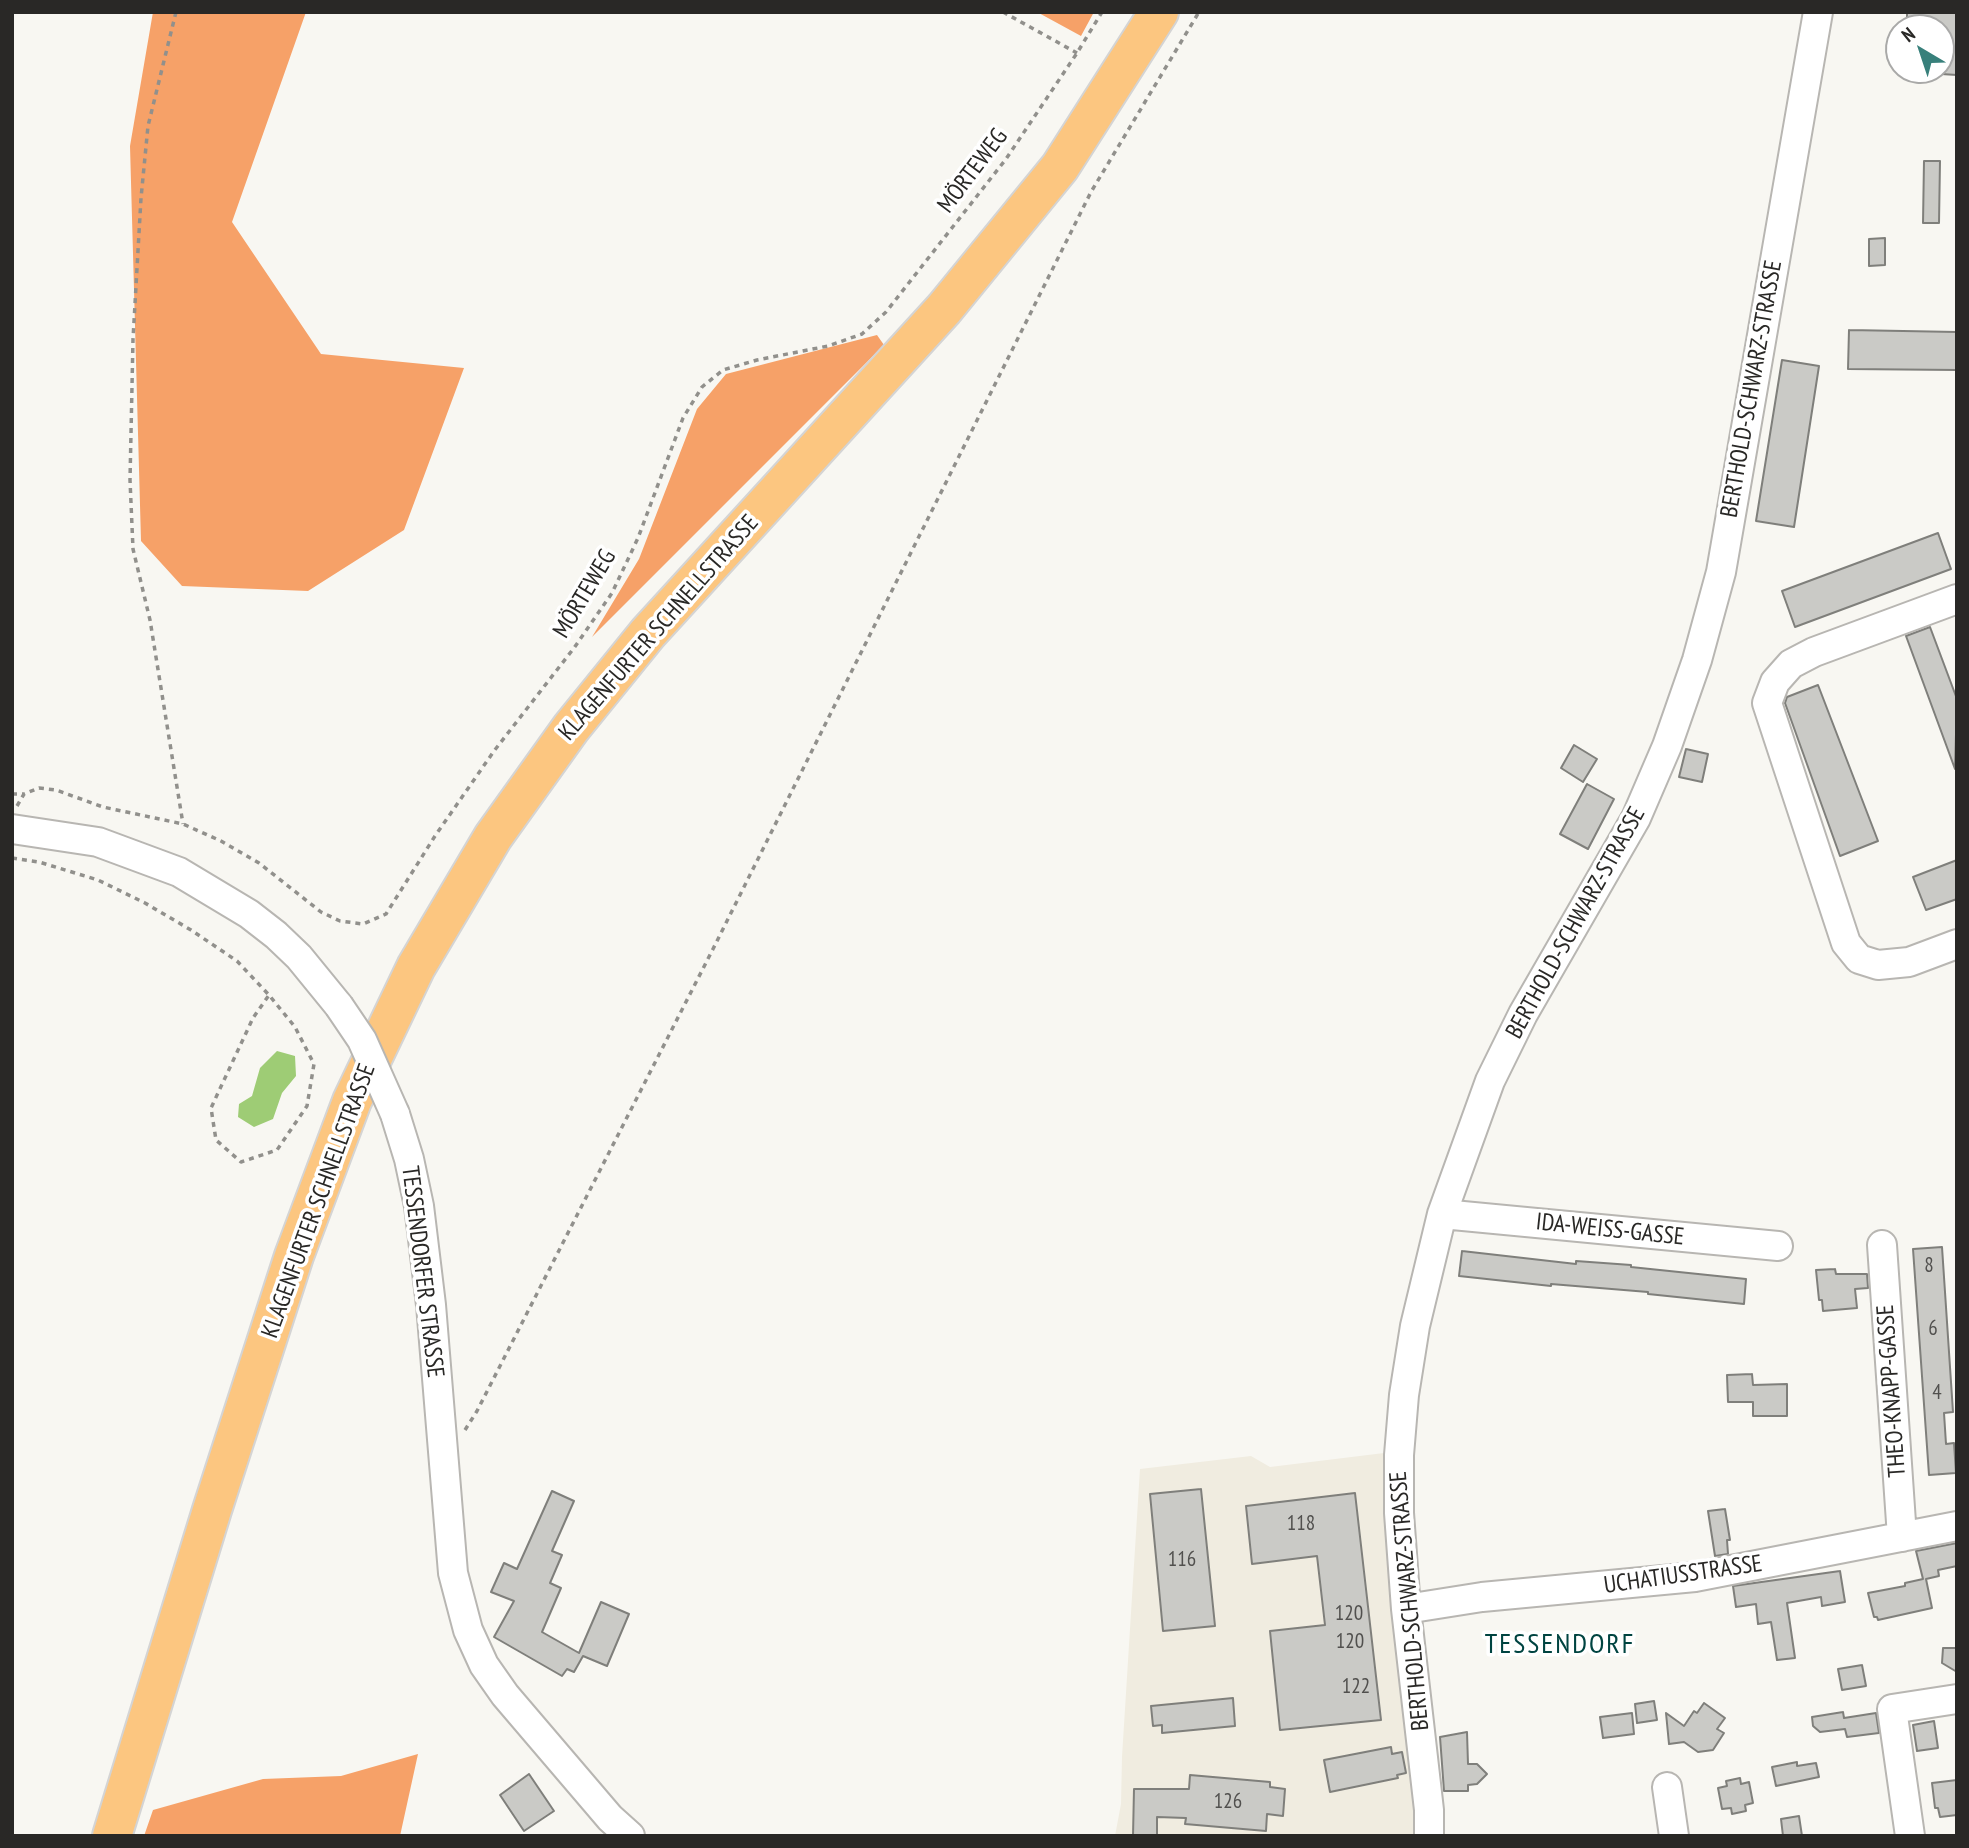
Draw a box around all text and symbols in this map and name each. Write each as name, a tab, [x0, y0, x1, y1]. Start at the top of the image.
north arrow	[1885, 14, 1955, 84]
text: N	[1896, 22, 1920, 47]
street label: MÖRTEWEG	[932, 123, 1014, 219]
street label: BERTHOLD-SCHWARZ-STRASSE	[1715, 258, 1789, 520]
street label: KLAGENFURTER SCHNELLSTRASSE	[553, 509, 765, 747]
street label: MÖRTEWEG	[547, 545, 623, 643]
street label: BERTHOLD-SCHWARZ-STRASSE	[1500, 802, 1652, 1044]
street label: KLAGENFURTER SCHNELLSTRASSE	[256, 1060, 382, 1342]
street label: TESSENDORFER STRASSE	[395, 1165, 449, 1379]
street label: IDA-WEISS-GASSE	[1535, 1208, 1685, 1252]
house number: 8	[1924, 1253, 1934, 1279]
street label: THEO-KNAPP-GASSE	[1872, 1304, 1912, 1478]
house number: 6	[1928, 1316, 1938, 1342]
house number: 4	[1932, 1380, 1942, 1406]
street label: BERTHOLD-SCHWARZ-STRASSE	[1384, 1470, 1436, 1732]
house number: 118	[1287, 1511, 1315, 1537]
house number: 116	[1168, 1547, 1196, 1573]
street label: UCHATIUSSTRASSE	[1602, 1550, 1764, 1600]
house number: 120	[1335, 1601, 1363, 1627]
district label: TESSENDORF	[1486, 1628, 1634, 1662]
house number: 120	[1336, 1629, 1364, 1655]
house number: 122	[1342, 1674, 1370, 1700]
house number: 126	[1214, 1789, 1242, 1815]

